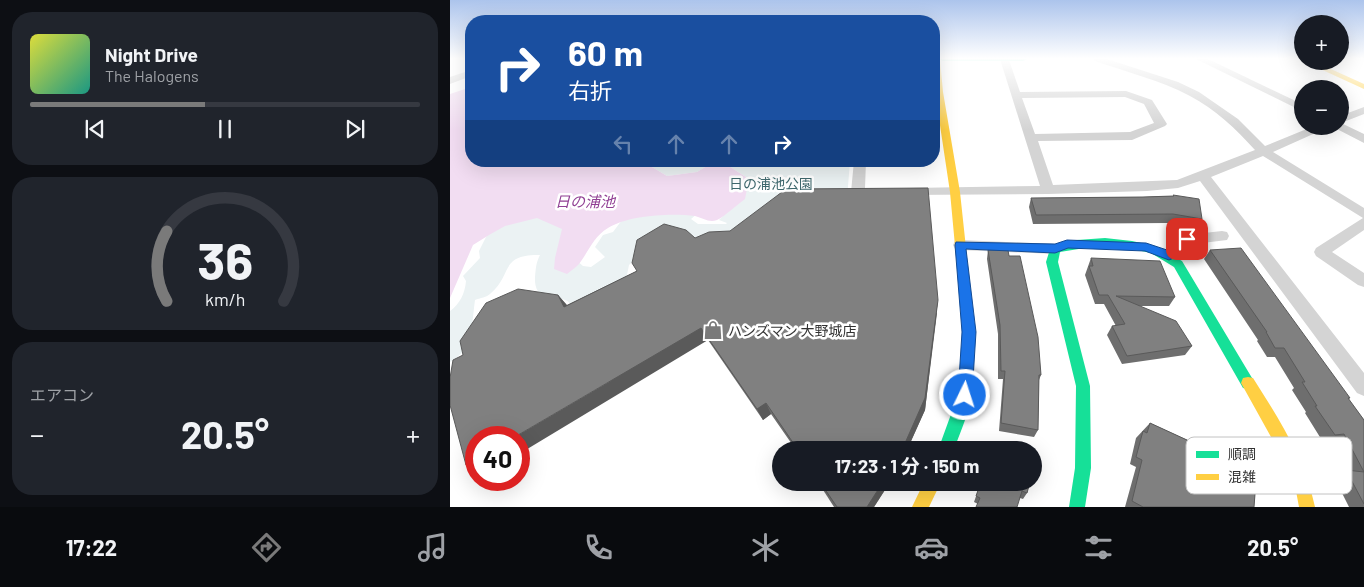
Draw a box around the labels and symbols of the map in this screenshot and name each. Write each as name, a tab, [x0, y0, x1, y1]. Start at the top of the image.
park label: 日の浦池公園	[729, 175, 813, 192]
water label: 日の浦池	[555, 192, 617, 210]
pin	[1166, 218, 1208, 260]
shop icon: ハンズマン 大野城店	[702, 319, 724, 341]
place label: ハンズマン 大野城店	[728, 322, 857, 339]
position arrow	[938, 368, 990, 420]
speed limit sign: 40	[465, 426, 530, 491]
legend	[1186, 437, 1352, 494]
text: 順調	[1228, 445, 1256, 462]
text: 混雑	[1228, 468, 1256, 485]

